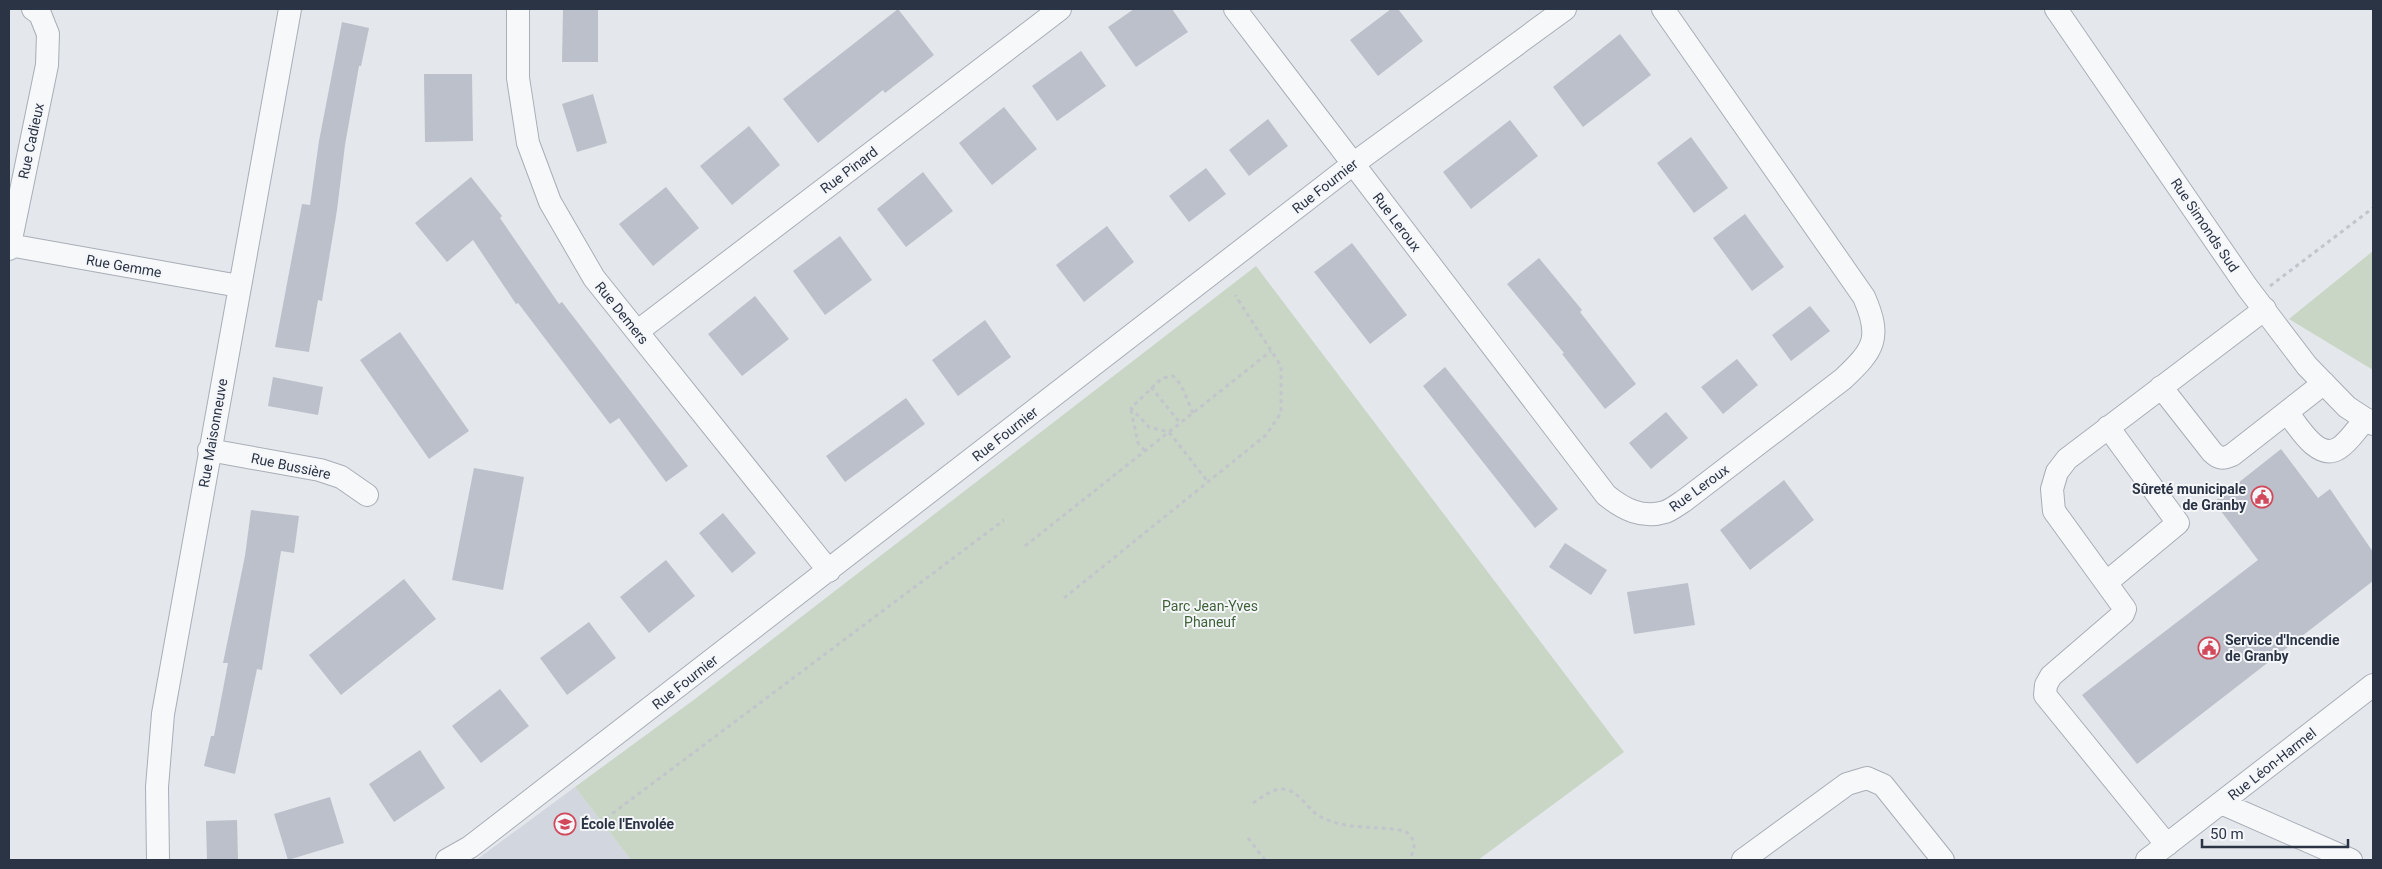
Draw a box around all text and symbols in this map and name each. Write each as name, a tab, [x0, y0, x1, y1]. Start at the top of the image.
street label: Rue Cadieux	[15, 101, 47, 180]
street label: Rue Pinard	[817, 143, 881, 197]
street label: Rue Fournier	[1289, 155, 1361, 216]
street label: Rue Simonds Sud	[2168, 175, 2242, 275]
street label: Rue Leroux	[1370, 189, 1424, 255]
street label: Rue Gemme	[85, 252, 163, 280]
street label: Rue Demers	[592, 279, 652, 347]
street label: Rue Maisonneuve	[196, 377, 230, 489]
street label: Rue Fournier	[969, 403, 1041, 464]
street label: Rue Bussière	[250, 450, 332, 482]
street label: Rue Leroux	[1666, 461, 1732, 515]
place label: Sûreté municipale de Granby	[2132, 481, 2247, 513]
public building icon: Sûreté municipale de Granby	[2250, 485, 2274, 509]
park label: Parc Jean-Yves Phaneuf	[1162, 598, 1258, 630]
place label: Service d'Incendie de Granby	[2225, 632, 2340, 664]
public building icon: Service d'Incendie de Granby	[2197, 636, 2221, 660]
street label: Rue Fournier	[649, 651, 721, 712]
street label: Rue Léon-Harmel	[2225, 725, 2319, 803]
school or university icon: École l'Envolée	[553, 812, 577, 836]
place label: École l'Envolée	[581, 815, 675, 832]
scale bar	[2202, 816, 2348, 848]
text: 50 m	[2210, 825, 2244, 843]

